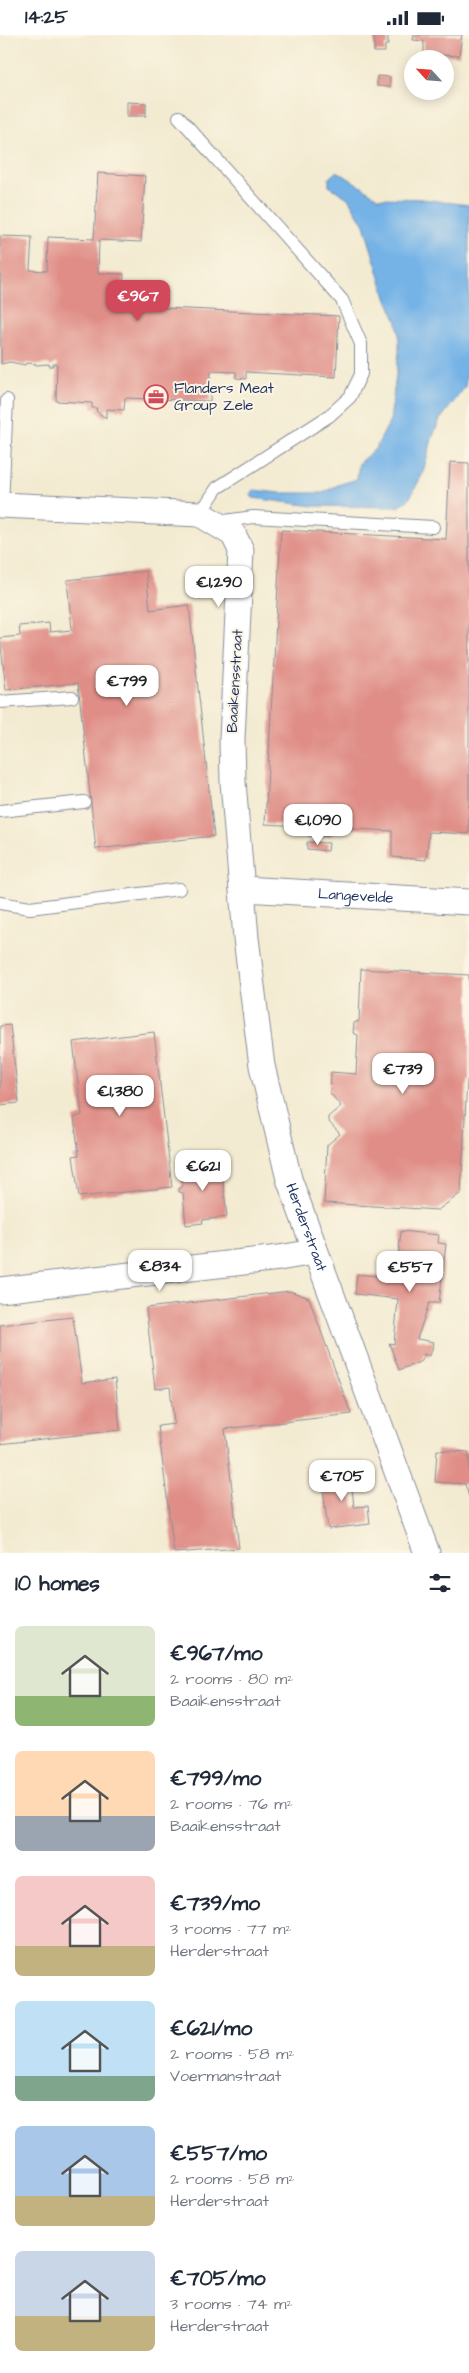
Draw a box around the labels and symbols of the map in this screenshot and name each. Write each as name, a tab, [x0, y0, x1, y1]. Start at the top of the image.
north arrow	[404, 50, 454, 100]
pin: €967	[108, 279, 168, 322]
place label: Flanders Meat Group Zele	[174, 378, 274, 416]
office icon: Flanders Meat Group Zele	[143, 384, 169, 410]
pin: €1,290	[178, 565, 260, 608]
street label: Baaikensstraat	[222, 629, 248, 733]
pin: €799	[97, 665, 157, 707]
pin: €1,090	[277, 803, 359, 846]
street label: Langevelde	[318, 883, 394, 908]
pin: €739	[373, 1053, 433, 1095]
pin: €1,380	[79, 1075, 161, 1117]
pin: €621	[173, 1149, 233, 1192]
street label: Herderstraat	[281, 1180, 333, 1274]
pin: €834	[130, 1249, 190, 1292]
pin: €557	[380, 1251, 440, 1293]
pin: €705	[312, 1459, 372, 1502]

